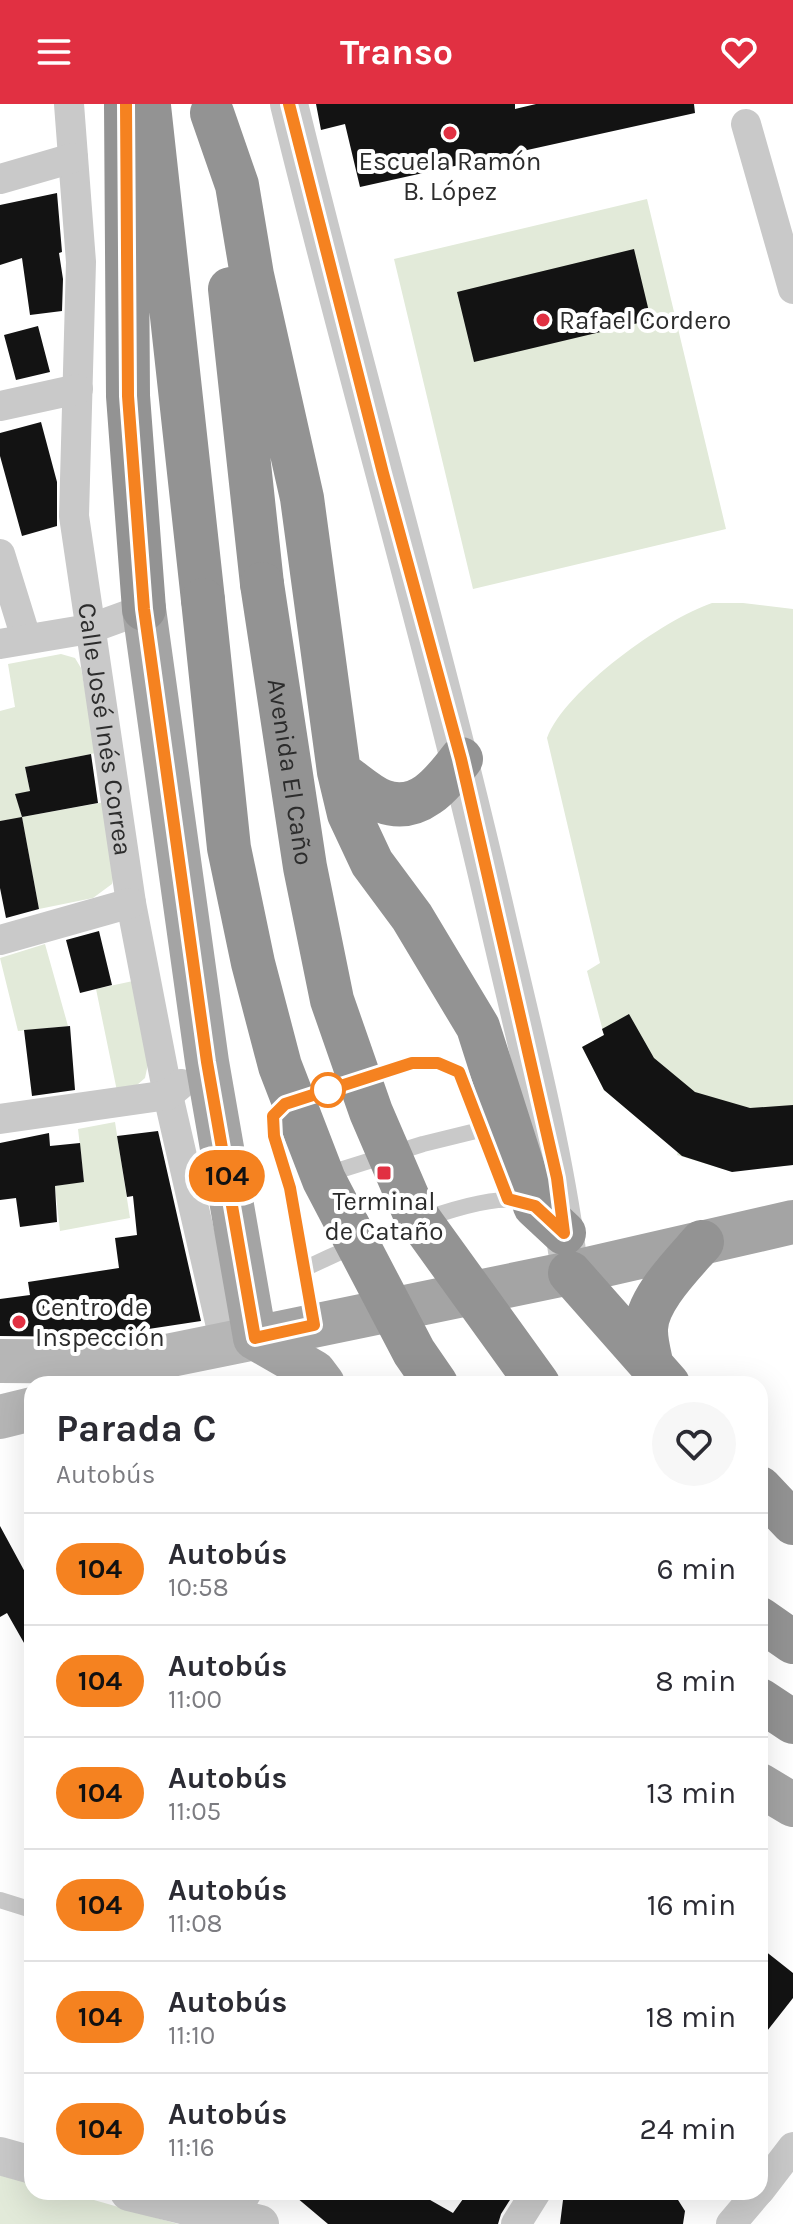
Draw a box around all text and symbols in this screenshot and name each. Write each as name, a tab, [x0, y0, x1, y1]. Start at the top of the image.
icon: menu	[32, 30, 76, 74]
icon: heart	[717, 30, 761, 74]
text: Transo	[340, 31, 453, 73]
marker: Escuela Ramón B. López	[441, 124, 459, 142]
place label: Escuela Ramón B. López	[358, 146, 542, 207]
place label: Rafael Cordero	[559, 305, 731, 336]
marker: Rafael Cordero	[534, 311, 552, 329]
street label: Calle José Inés Correa	[71, 601, 139, 858]
street label: Avenida El Caño	[261, 676, 320, 867]
unlabelled marker	[311, 1073, 345, 1107]
line badge: 104	[181, 1150, 273, 1202]
text: 104	[205, 1159, 249, 1192]
marker: Terminal de Cataño	[375, 1164, 393, 1182]
place label: Terminal de Cataño	[324, 1186, 444, 1247]
place label: Centro de Inspección	[35, 1292, 165, 1353]
marker: Centro de Inspección	[10, 1313, 28, 1331]
button: heart	[652, 1402, 736, 1486]
text: Parada C	[56, 1406, 217, 1451]
text: Autobús	[56, 1459, 155, 1490]
text: Autobús	[168, 1536, 287, 1572]
text: 6 min	[657, 1551, 736, 1587]
text: 104	[78, 1552, 122, 1585]
text: 10:58	[168, 1572, 229, 1603]
text: Autobús	[168, 1648, 287, 1684]
text: 8 min	[655, 1663, 736, 1699]
text: 104	[78, 1664, 122, 1697]
text: 11:00	[168, 1684, 222, 1715]
text: Autobús	[168, 1760, 287, 1796]
text: 13 min	[646, 1775, 736, 1811]
text: 104	[78, 1776, 122, 1809]
text: 11:05	[168, 1796, 221, 1827]
text: Autobús	[168, 1872, 287, 1908]
text: 16 min	[647, 1887, 736, 1923]
text: 104	[78, 1888, 122, 1921]
text: 11:08	[168, 1908, 223, 1939]
text: Autobús	[168, 1984, 287, 2020]
text: 18 min	[645, 1999, 736, 2035]
text: 104	[78, 2000, 122, 2033]
text: 11:10	[168, 2020, 215, 2051]
text: Autobús	[168, 2096, 287, 2132]
text: 24 min	[640, 2111, 736, 2147]
text: 104	[78, 2112, 122, 2145]
text: 11:16	[168, 2132, 215, 2163]

